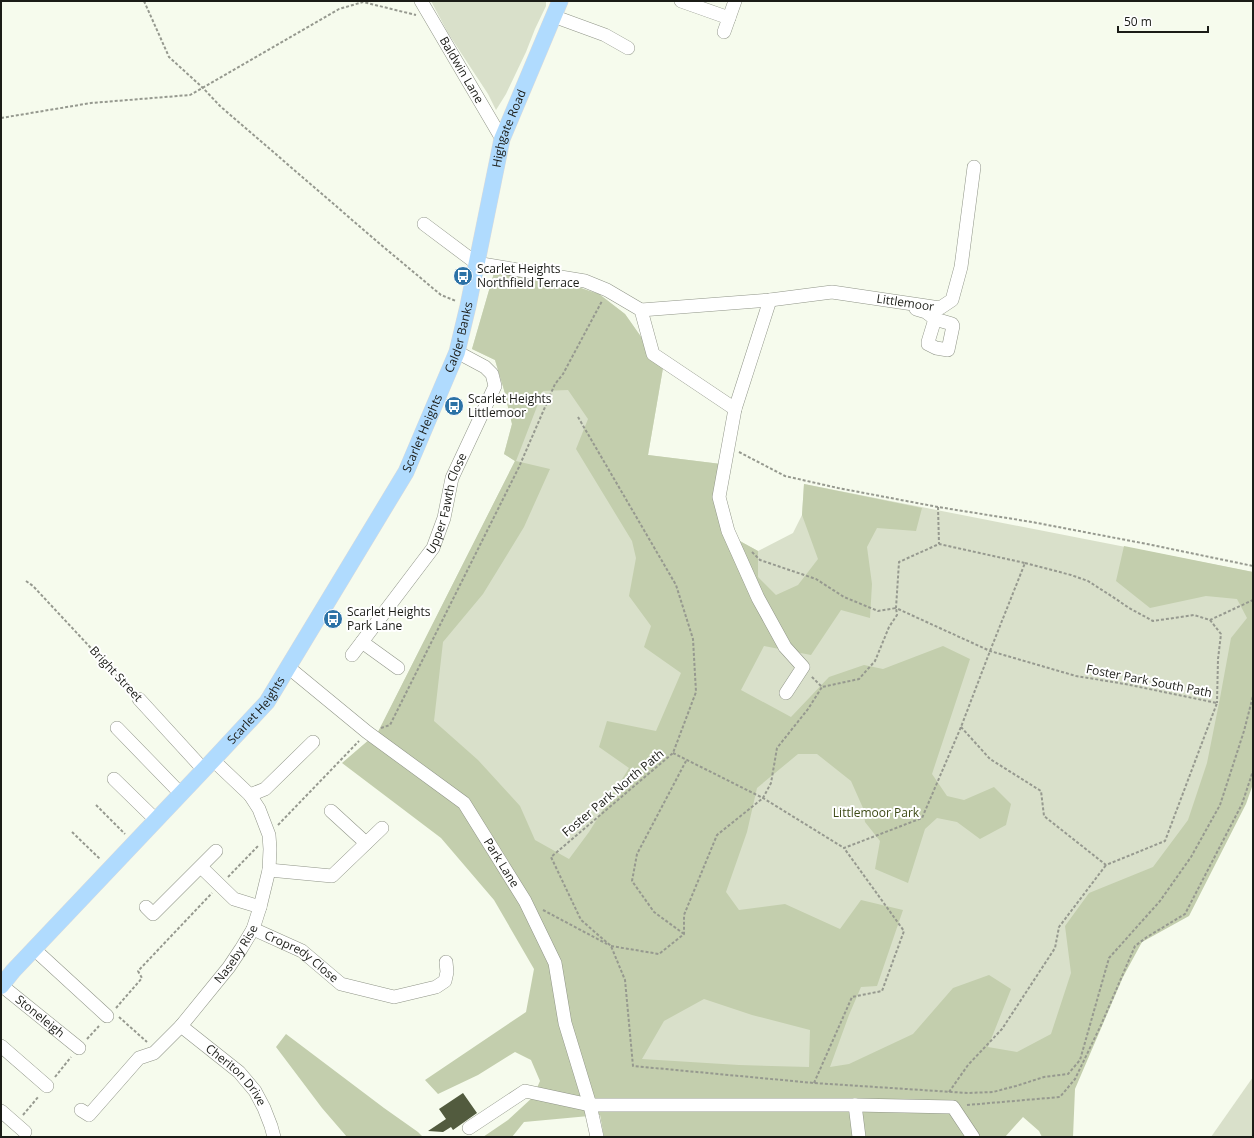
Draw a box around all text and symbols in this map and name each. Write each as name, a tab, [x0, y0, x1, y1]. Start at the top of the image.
scale bar	[1118, 8, 1208, 34]
text: 50 m	[1124, 13, 1152, 30]
street label: Baldwin Lane	[436, 33, 488, 106]
street label: Highgate Road	[487, 87, 530, 169]
place label: Scarlet Heights Northfield Terrace	[477, 260, 580, 291]
bus stop icon: Scarlet Heights Northfield Terrace	[452, 265, 474, 287]
street label: Littlemoor	[875, 290, 935, 315]
street label: Calder Banks	[440, 300, 477, 375]
place label: Scarlet Heights Littlemoor	[468, 390, 552, 421]
street label: Scarlet Heights	[398, 391, 446, 475]
bus stop icon: Scarlet Heights Littlemoor	[443, 395, 465, 417]
street label: Upper Fawth Close	[422, 450, 471, 558]
place label: Scarlet Heights Park Lane	[347, 603, 431, 634]
bus stop icon: Scarlet Heights Park Lane	[322, 608, 344, 630]
street label: Bright Street	[86, 642, 147, 705]
street label: Foster Park South Path	[1085, 660, 1213, 701]
street label: Scarlet Heights	[223, 673, 289, 748]
street label: Foster Park North Path	[558, 745, 667, 840]
park label: Littlemoor Park	[833, 804, 920, 821]
street label: Park Lane	[480, 835, 524, 891]
street label: Naseby Rise	[210, 923, 262, 987]
street label: Cropredy Close	[262, 926, 342, 986]
street label: Stoneleigh	[12, 991, 68, 1041]
street label: Cheriton Drive	[202, 1040, 270, 1109]

